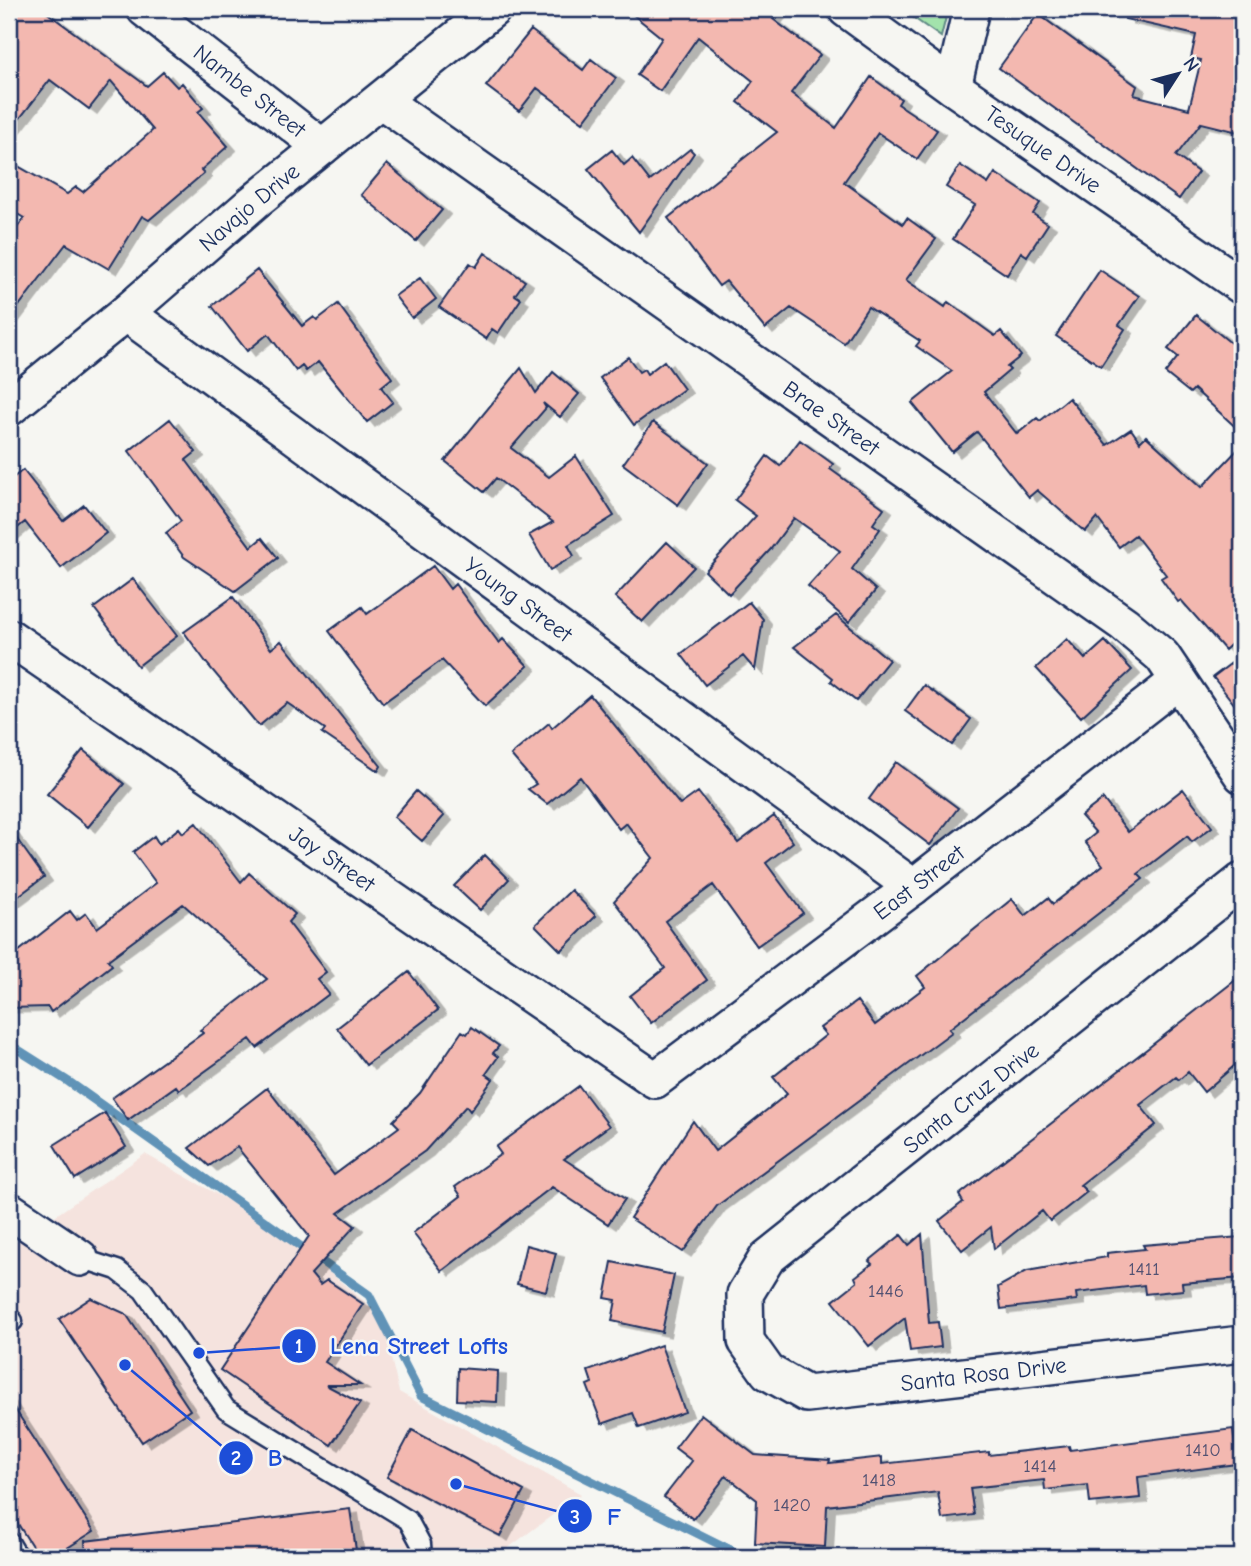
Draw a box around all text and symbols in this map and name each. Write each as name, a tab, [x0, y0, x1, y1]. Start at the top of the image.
north arrow	[1142, 38, 1212, 108]
street label: Nambe Street	[188, 39, 313, 144]
text: N	[1178, 53, 1203, 76]
street label: Tesuque Drive	[980, 100, 1107, 199]
street label: Navajo Drive	[193, 157, 305, 257]
street label: Brae Street	[778, 375, 886, 462]
street label: Young Street	[460, 551, 579, 648]
street label: Jay Street	[284, 820, 381, 898]
street label: East Street	[868, 838, 971, 925]
street label: Santa Cruz Drive	[898, 1037, 1044, 1159]
house number: 1411	[1128, 1258, 1160, 1280]
house number: 1446	[868, 1280, 904, 1302]
callout: Lena Street Lofts	[281, 1323, 522, 1368]
text: Lena Street Lofts	[330, 1332, 508, 1360]
text: 1	[295, 1334, 303, 1358]
street label: Santa Rosa Drive	[899, 1351, 1068, 1397]
callout: B	[219, 1436, 297, 1481]
house number: 1410	[1185, 1439, 1221, 1461]
text: B	[268, 1444, 282, 1472]
text: 2	[231, 1446, 241, 1470]
house number: 1414	[1023, 1455, 1057, 1477]
house number: 1418	[862, 1469, 896, 1491]
callout: F	[558, 1494, 635, 1539]
house number: 1420	[773, 1494, 811, 1516]
text: F	[607, 1503, 621, 1531]
text: 3	[570, 1505, 580, 1529]

